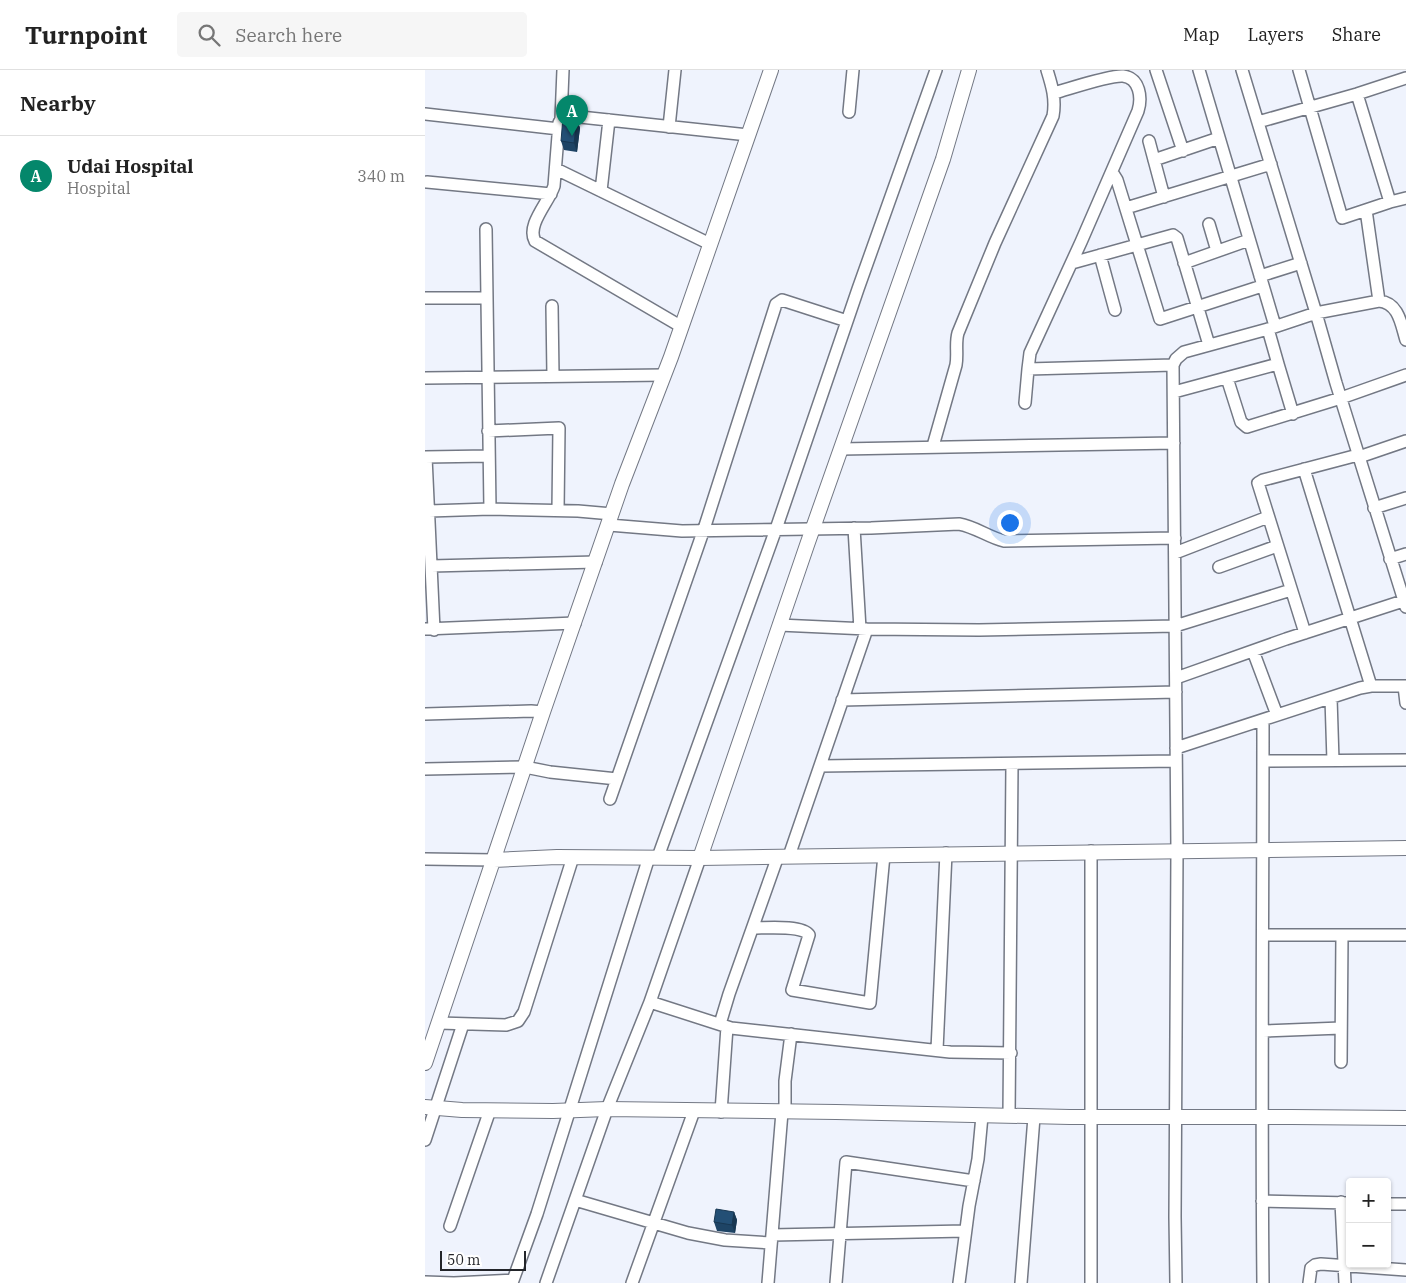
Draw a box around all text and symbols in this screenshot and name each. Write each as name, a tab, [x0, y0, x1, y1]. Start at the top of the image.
search box	[177, 12, 527, 57]
text: Turnpoint	[25, 19, 147, 51]
icon: search	[195, 21, 223, 49]
text: Search here	[235, 23, 342, 47]
text: Map	[1183, 23, 1220, 46]
text: Layers	[1248, 23, 1304, 46]
text: Share	[1332, 23, 1381, 46]
text: Nearby	[20, 89, 96, 117]
pin: A	[556, 95, 588, 136]
text: Udai Hospital	[67, 154, 194, 178]
text: A	[30, 166, 42, 186]
text: 340 m	[357, 166, 405, 186]
text: Hospital	[67, 178, 130, 198]
your location	[997, 510, 1023, 536]
map controls	[1346, 1178, 1391, 1268]
button: +	[1346, 1178, 1391, 1223]
button: −	[1346, 1223, 1391, 1268]
scale bar	[440, 1248, 526, 1271]
text: 50 m	[447, 1251, 480, 1269]

